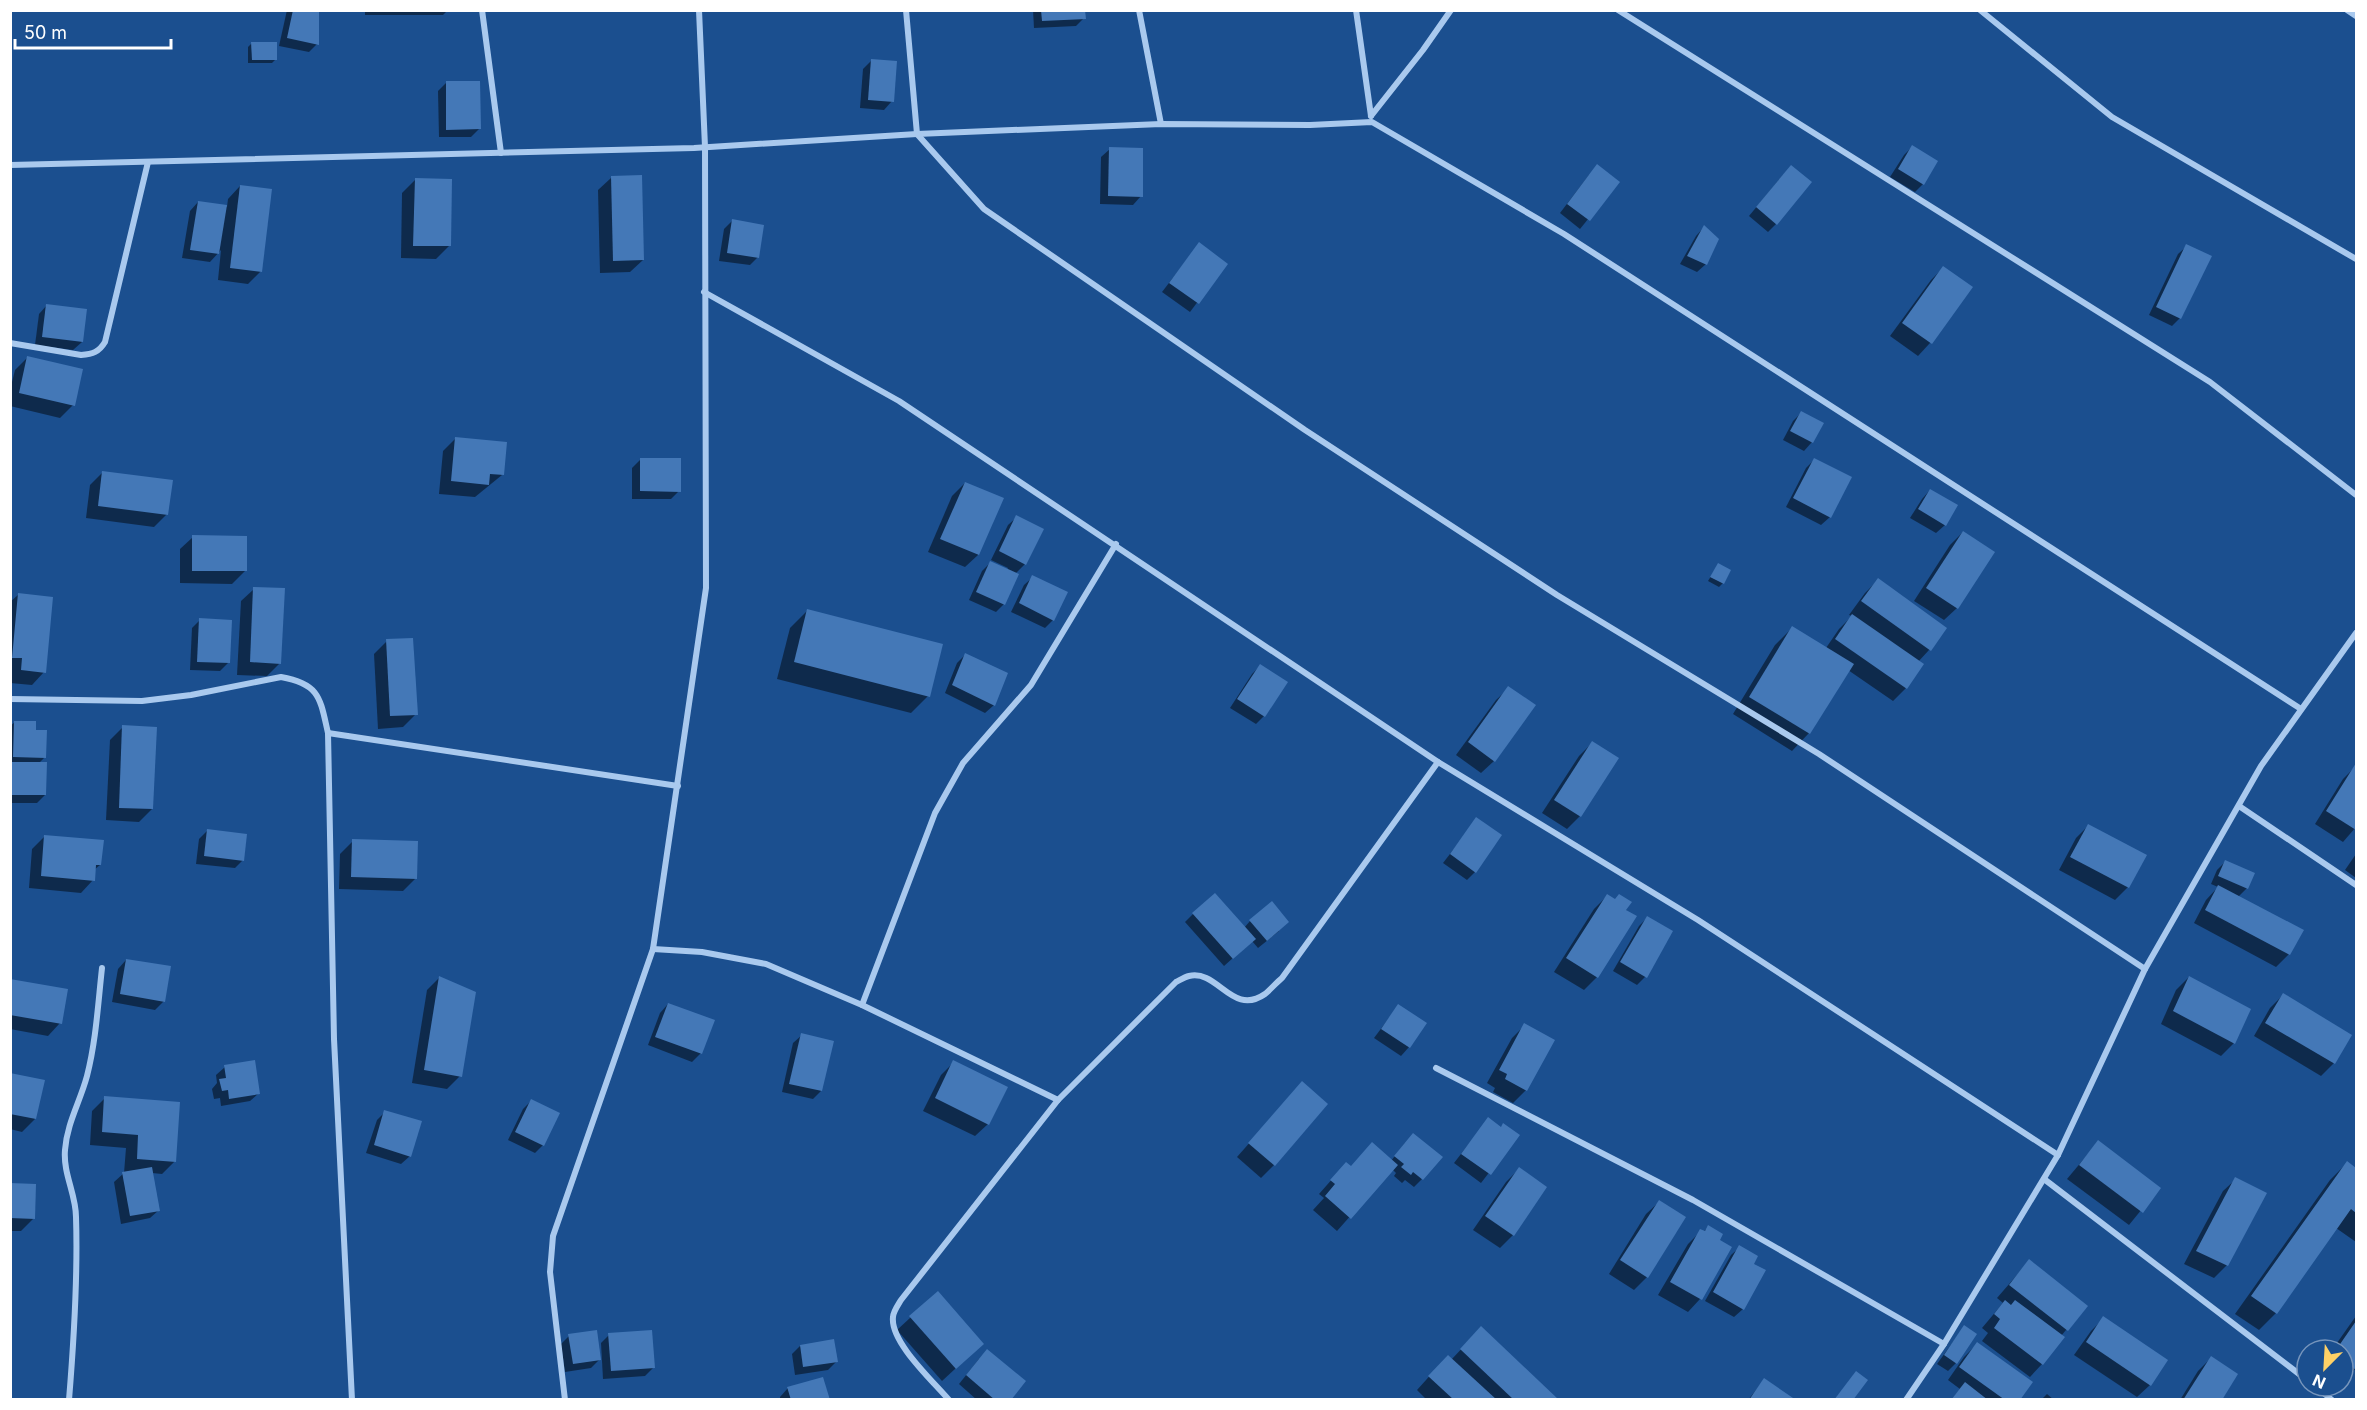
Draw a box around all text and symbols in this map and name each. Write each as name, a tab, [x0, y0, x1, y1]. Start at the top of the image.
scale bar	[15, 12, 171, 50]
text: 50 m	[24, 22, 67, 43]
north arrow	[2295, 1338, 2355, 1398]
text: N	[2309, 1370, 2329, 1393]

